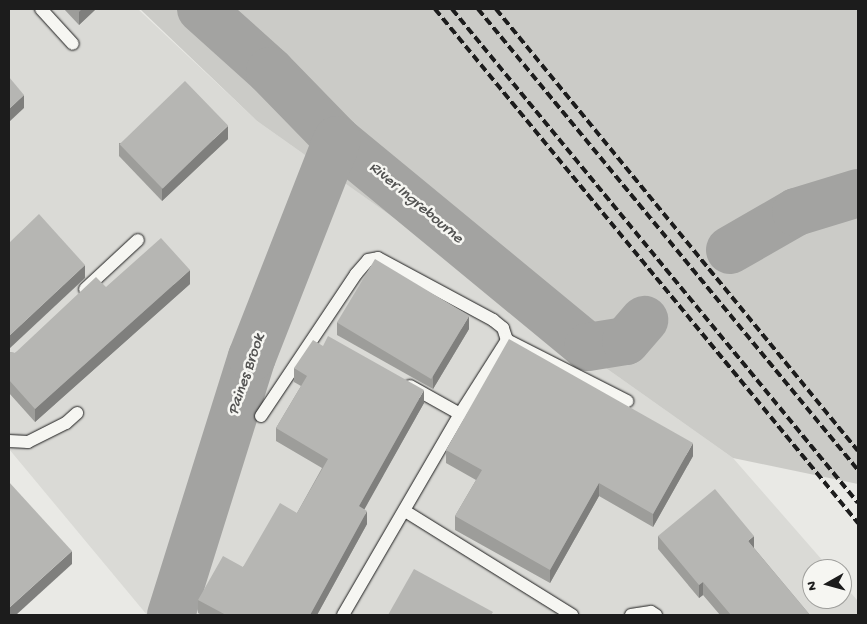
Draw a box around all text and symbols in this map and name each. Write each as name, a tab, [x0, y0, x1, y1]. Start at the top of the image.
water label: River Ingrebourne	[364, 159, 466, 249]
water label: Paines Brook	[225, 332, 271, 418]
north arrow	[802, 559, 852, 609]
text: N	[804, 580, 822, 591]

